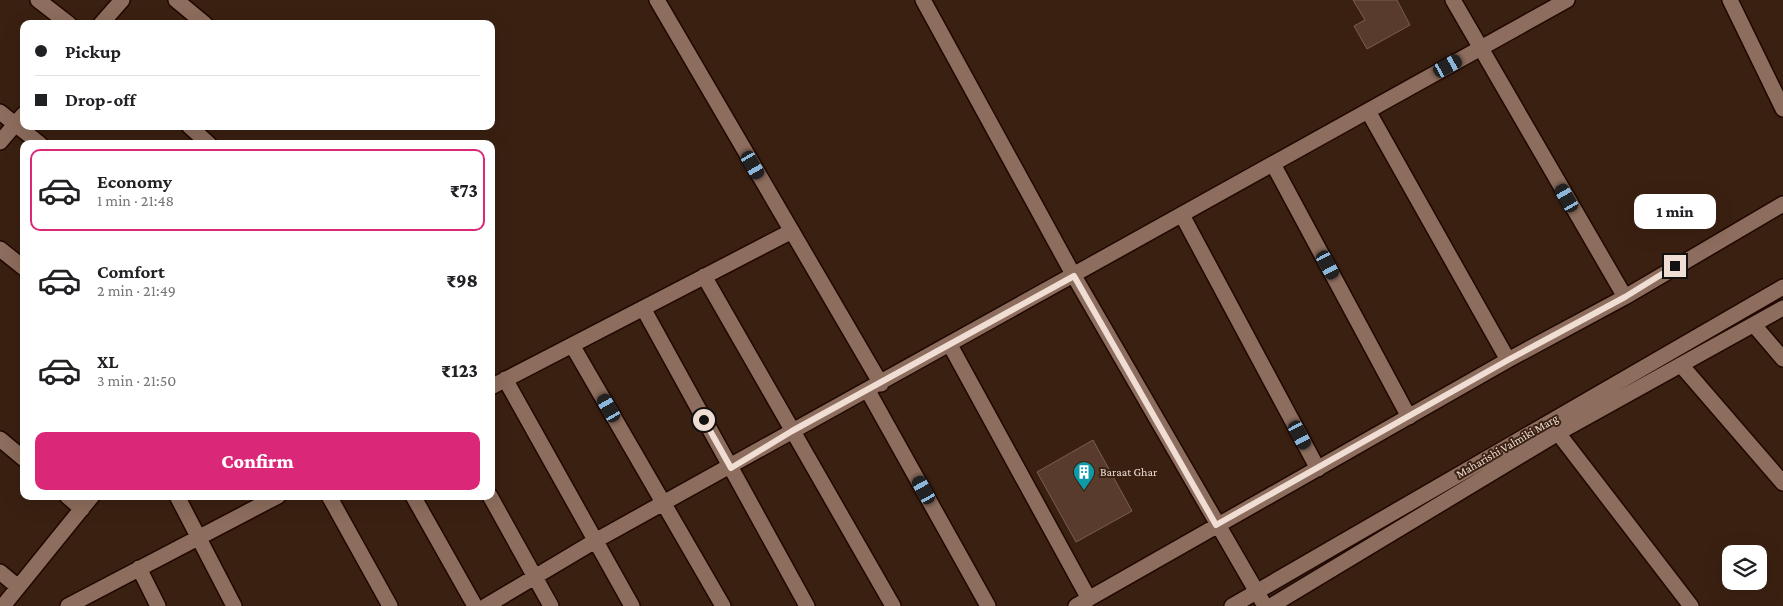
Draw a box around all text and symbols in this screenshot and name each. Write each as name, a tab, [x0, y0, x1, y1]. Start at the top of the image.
text: Pickup	[65, 41, 121, 62]
car	[1431, 52, 1464, 80]
text: Drop-off	[65, 89, 136, 110]
car	[739, 148, 766, 182]
icon: car	[37, 168, 82, 213]
text: Economy	[97, 171, 172, 192]
text: ₹73	[450, 180, 478, 201]
car	[1553, 181, 1580, 215]
text: 1 min · 21:48	[97, 192, 174, 209]
callout: 1 min	[1634, 194, 1716, 228]
text: 1 min	[1656, 203, 1694, 220]
car	[1314, 248, 1341, 282]
route end	[1664, 255, 1686, 277]
icon: car	[37, 258, 82, 303]
text: Comfort	[97, 261, 165, 282]
text: ₹98	[446, 270, 478, 291]
text: 2 min · 21:49	[97, 282, 176, 299]
icon: car	[37, 348, 82, 393]
text: XL	[97, 351, 119, 372]
text: ₹123	[441, 360, 478, 381]
text: 3 min · 21:50	[97, 372, 176, 389]
car	[595, 391, 622, 425]
route start	[693, 409, 715, 431]
street label: Maharishi Valmiki Marg	[1453, 411, 1561, 481]
car	[1286, 418, 1313, 452]
button: Confirm	[35, 432, 480, 490]
building icon: Baraat Ghar	[1072, 460, 1096, 491]
place label: Baraat Ghar	[1100, 465, 1158, 479]
car	[910, 473, 937, 507]
map controls	[1722, 545, 1767, 590]
button: layers	[1722, 545, 1767, 590]

